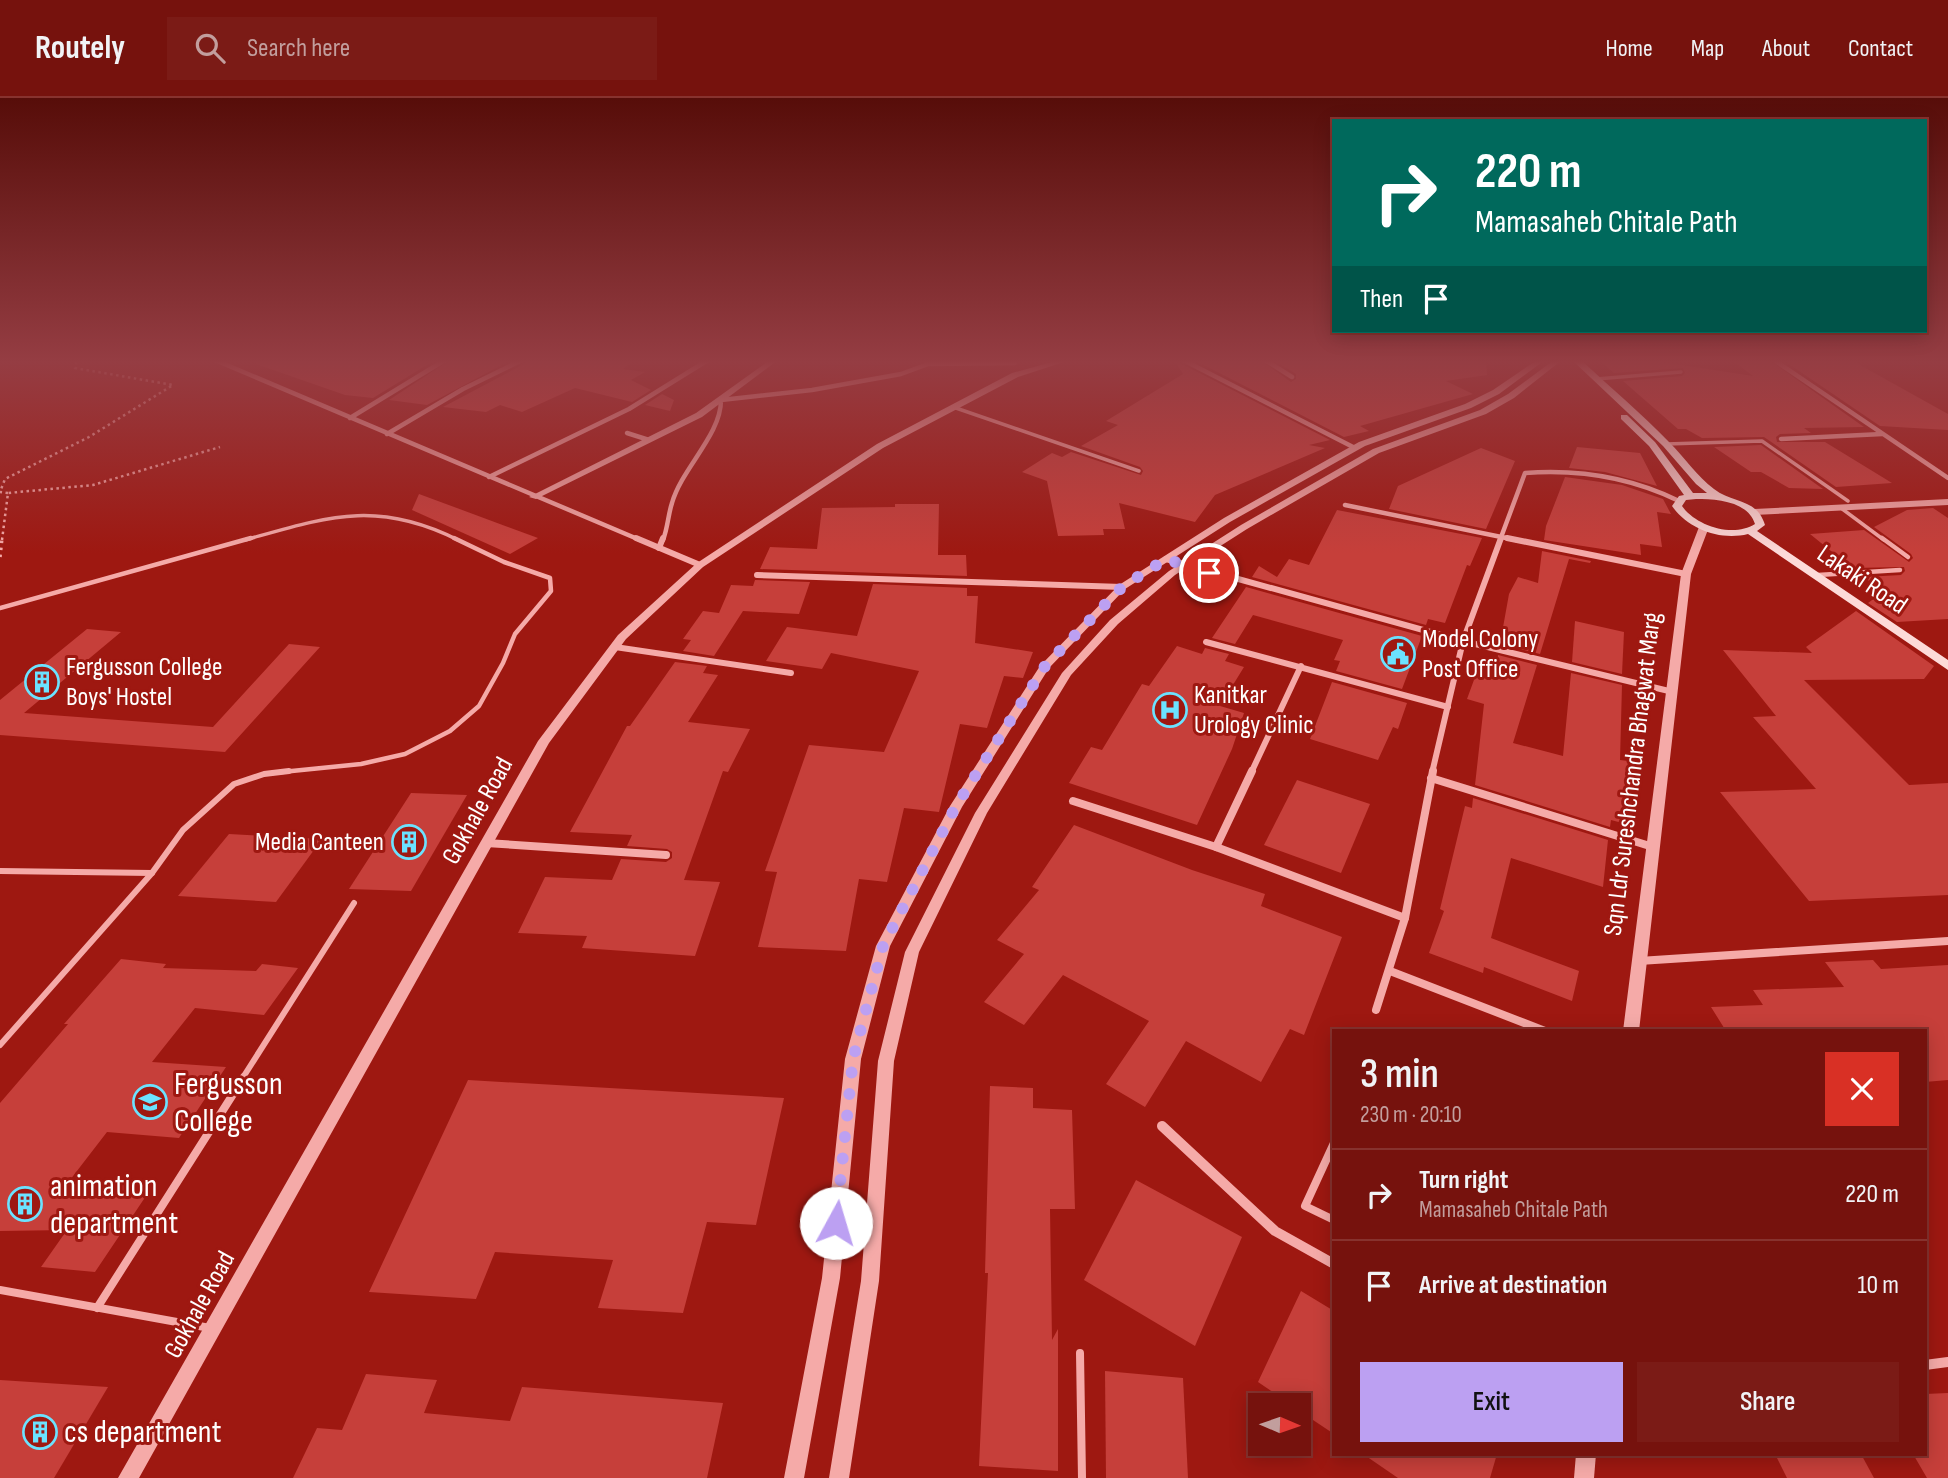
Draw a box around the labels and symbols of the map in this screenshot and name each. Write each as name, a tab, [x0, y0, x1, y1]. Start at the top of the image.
street label: Lakaki Road	[1811, 539, 1913, 621]
pin	[1179, 543, 1239, 603]
street label: Sqn Ldr Sureshchandra Bhagwat Marg	[1598, 611, 1668, 937]
place label: Model Colony Post Office	[1422, 624, 1538, 685]
public building icon: Model Colony Post Office	[1379, 635, 1417, 673]
place label: Fergusson College Boys' Hostel	[66, 652, 222, 713]
building icon: Fergusson College Boys' Hostel	[23, 663, 61, 701]
place label: Kanitkar Urology Clinic	[1194, 680, 1314, 741]
hospital icon: Kanitkar Urology Clinic	[1151, 691, 1189, 729]
street label: Gokhale Road	[436, 752, 520, 870]
building icon: Media Canteen	[390, 823, 428, 861]
place label: Media Canteen	[255, 827, 384, 858]
place label: Fergusson College	[174, 1065, 283, 1141]
school or university icon: Fergusson College	[131, 1083, 169, 1121]
place label: animation department	[50, 1167, 178, 1243]
building icon: animation department	[6, 1185, 44, 1223]
position arrow	[799, 1186, 873, 1260]
street label: Gokhale Road	[158, 1246, 242, 1364]
north arrow	[1248, 1393, 1311, 1456]
building icon: cs department	[21, 1413, 59, 1451]
place label: cs department	[64, 1413, 222, 1452]

